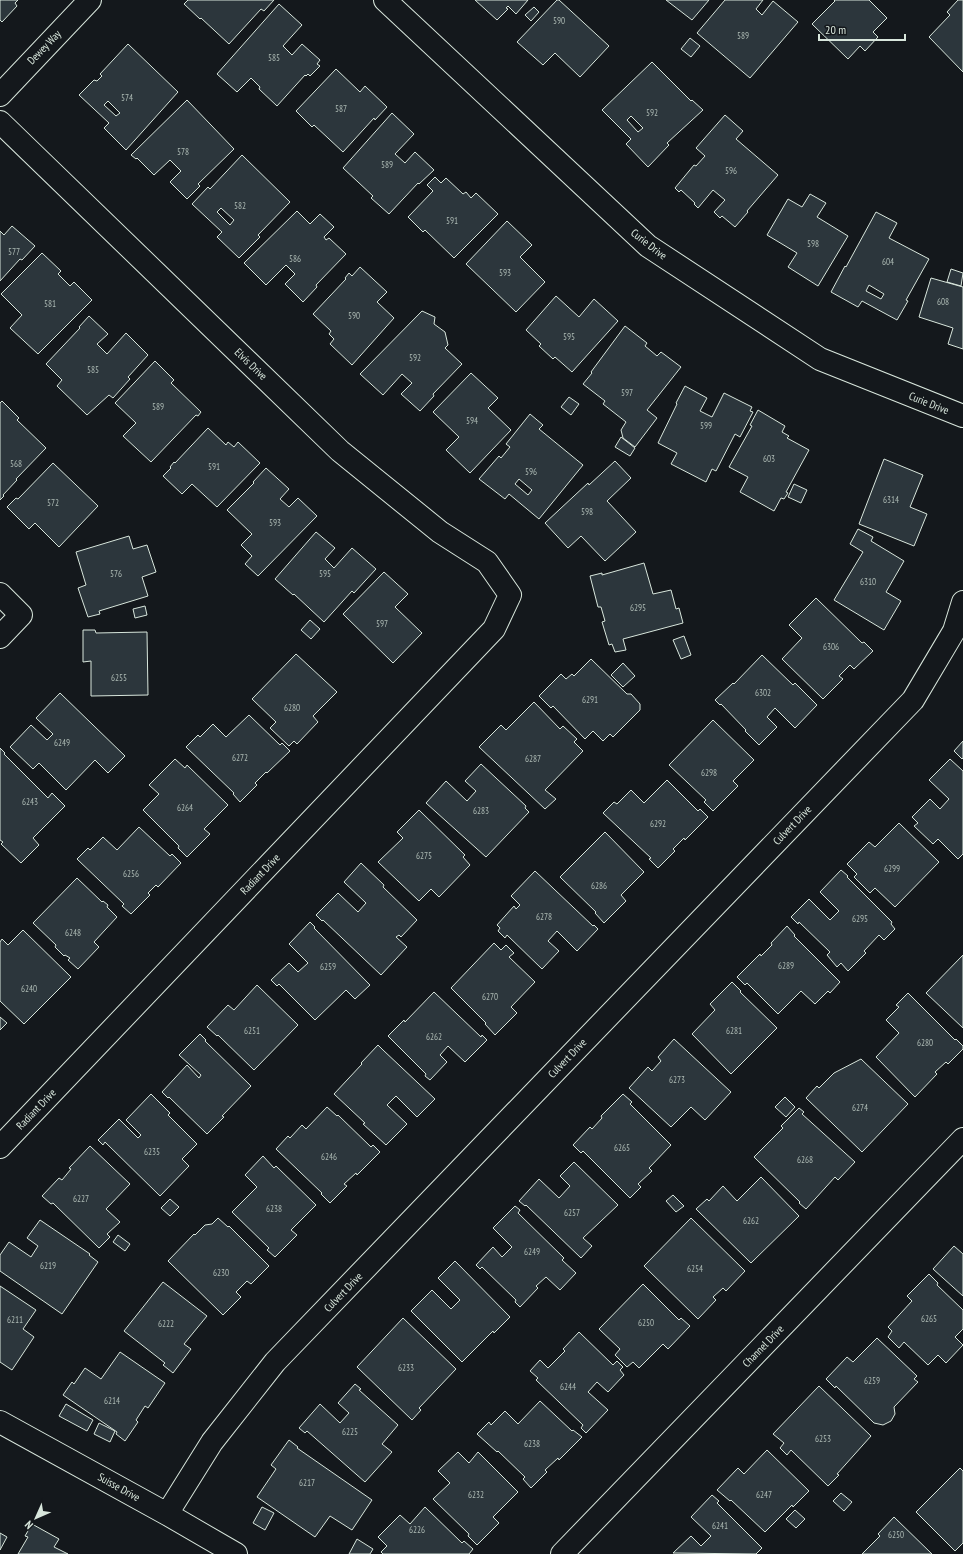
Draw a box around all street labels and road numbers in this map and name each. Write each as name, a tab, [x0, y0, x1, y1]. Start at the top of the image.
street label: Dewey Way	[24, 26, 64, 67]
street label: Curie Drive	[628, 226, 670, 263]
street label: Elvis Drive	[232, 345, 271, 383]
street label: Curie Drive	[907, 389, 951, 418]
street label: Culvert Drive	[770, 802, 815, 848]
street label: Radiant Drive	[237, 850, 283, 897]
street label: Culvert Drive	[545, 1035, 590, 1081]
street label: Radiant Drive	[13, 1085, 59, 1132]
street label: Culvert Drive	[321, 1269, 366, 1315]
street label: Channel Drive	[739, 1322, 787, 1370]
street label: Suisse Drive	[95, 1470, 143, 1505]

